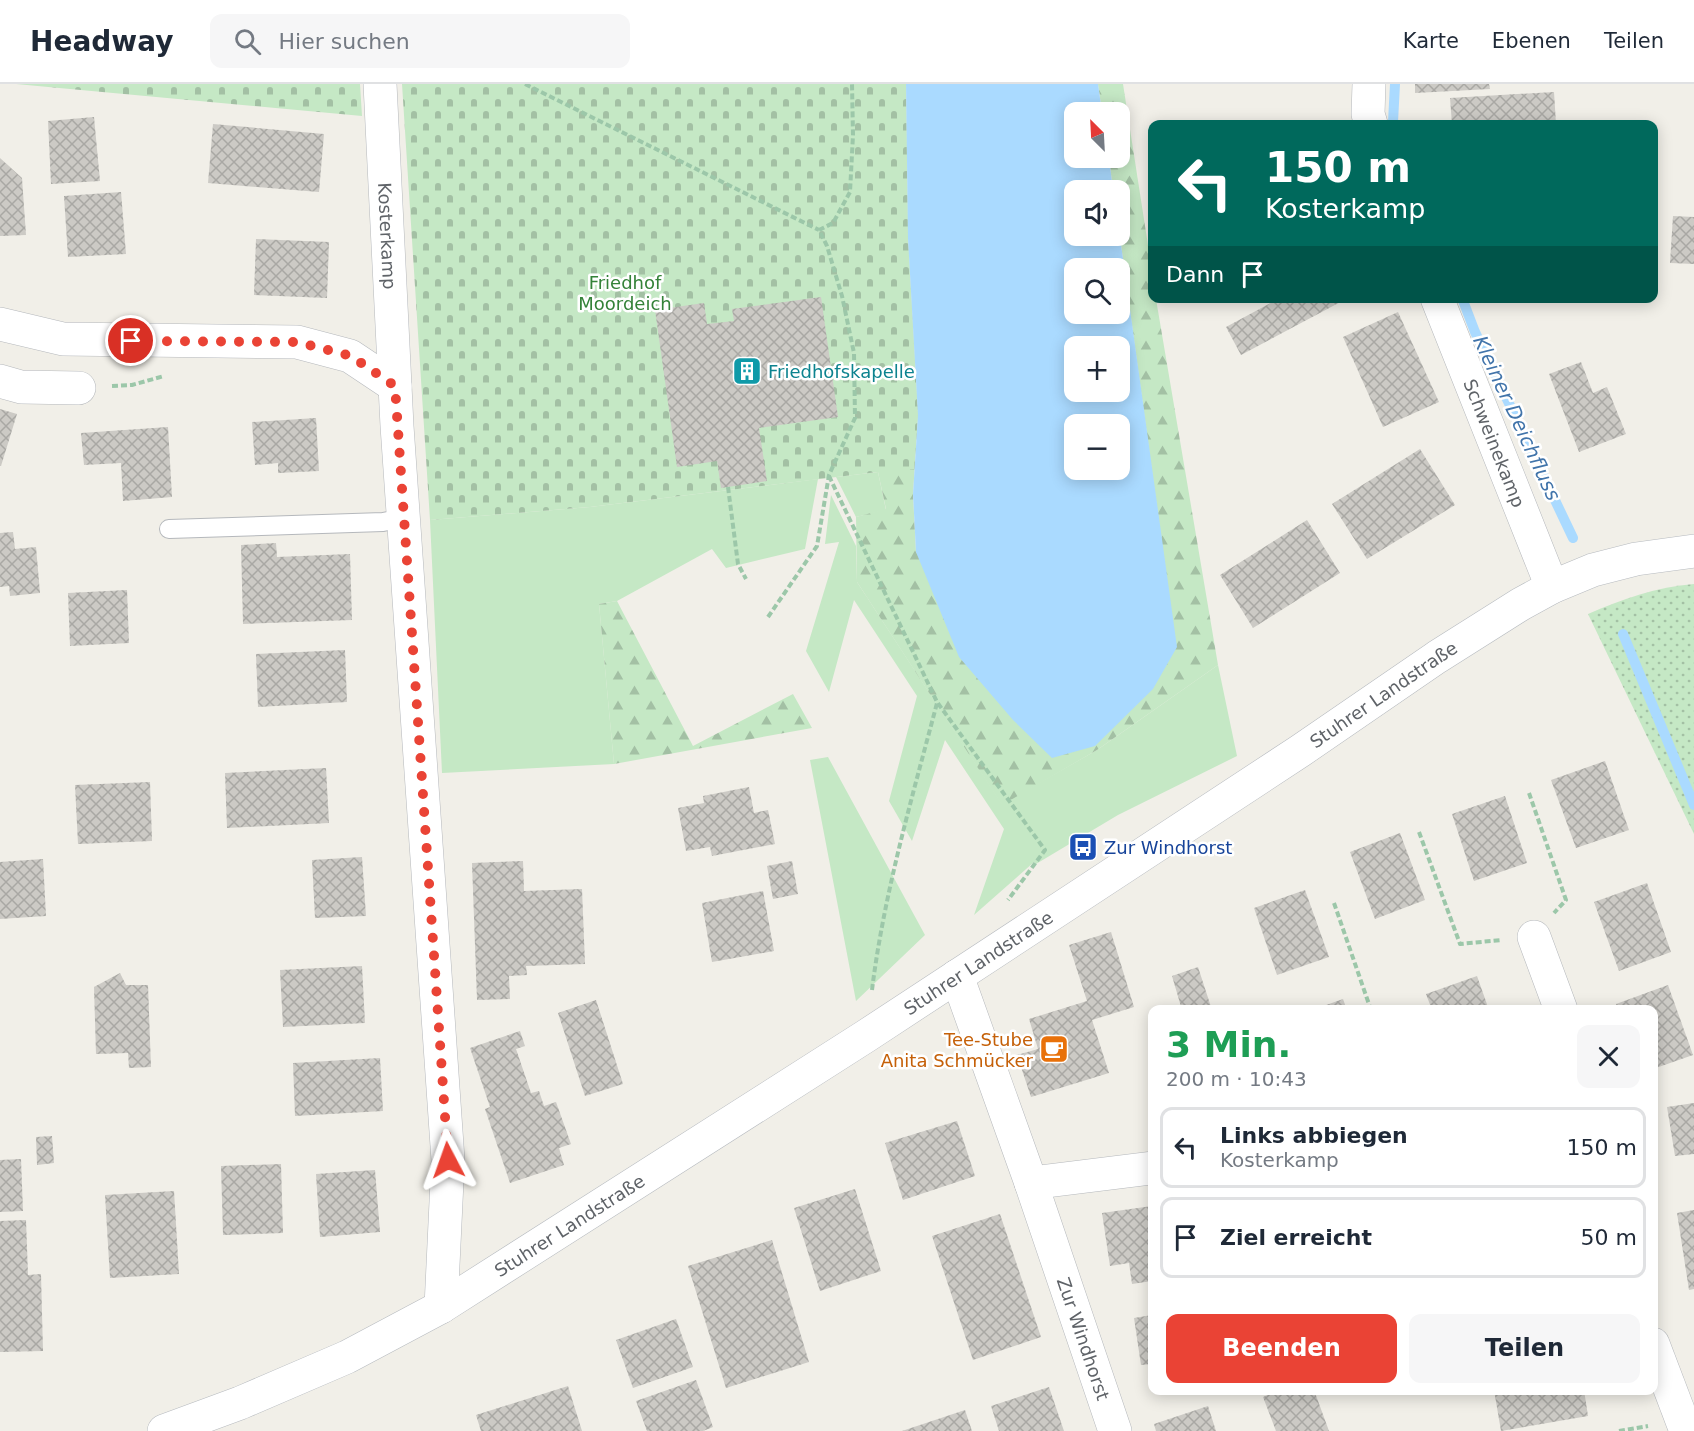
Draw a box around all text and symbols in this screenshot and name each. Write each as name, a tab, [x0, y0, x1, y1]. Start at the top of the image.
search box	[210, 14, 630, 68]
text: Headway	[30, 25, 174, 58]
icon: search	[231, 25, 264, 58]
text: Hier suchen	[279, 29, 410, 54]
text: Karte	[1403, 29, 1459, 53]
text: Ebenen	[1492, 29, 1571, 53]
text: Teilen	[1604, 29, 1664, 53]
north arrow	[1064, 102, 1130, 168]
map controls	[1064, 102, 1130, 480]
text: 150 m	[1265, 143, 1411, 192]
icon: left	[1166, 144, 1244, 222]
button: sound	[1064, 180, 1130, 246]
street label: Kosterkamp	[374, 182, 401, 290]
text: Kosterkamp	[1265, 193, 1425, 224]
button: search	[1064, 258, 1130, 324]
icon: arrive	[1236, 258, 1269, 291]
text: Dann	[1166, 262, 1224, 287]
park label: Friedhof Moordeich	[578, 272, 672, 314]
pin	[105, 315, 156, 366]
icon: arrive	[114, 324, 147, 357]
water label: Kleiner Deichfluss	[1468, 332, 1566, 504]
button: +	[1064, 336, 1130, 402]
building icon: Friedhofskapelle	[731, 355, 763, 387]
place label: Friedhofskapelle	[768, 361, 915, 382]
street label: Schweinekamp	[1460, 376, 1530, 510]
button: −	[1064, 414, 1130, 480]
street label: Stuhrer Landstraße	[1306, 637, 1461, 752]
bus stop icon: Zur Windhorst	[1067, 831, 1099, 863]
place label: Zur Windhorst	[1104, 837, 1232, 858]
street label: Stuhrer Landstraße	[900, 906, 1056, 1019]
text: 3 Min.	[1166, 1024, 1291, 1065]
button: close	[1577, 1025, 1640, 1088]
place label: Tee-Stube Anita Schmücker	[881, 1029, 1034, 1071]
cafe icon: Tee-Stube Anita Schmücker	[1038, 1033, 1070, 1065]
text: 200 m · 10:43	[1166, 1067, 1307, 1091]
text: Links abbiegen	[1220, 1123, 1408, 1148]
position arrow	[416, 1128, 480, 1192]
icon: left	[1169, 1131, 1202, 1164]
text: 150 m	[1567, 1135, 1637, 1160]
text: Kosterkamp	[1220, 1148, 1339, 1172]
street label: Stuhrer Landstraße	[490, 1170, 648, 1281]
icon: arrive	[1169, 1221, 1202, 1254]
text: Ziel erreicht	[1220, 1225, 1372, 1250]
text: 50 m	[1581, 1225, 1637, 1250]
street label: Zur Windhorst	[1053, 1274, 1114, 1403]
button: Beenden	[1166, 1314, 1397, 1383]
button: Teilen	[1409, 1314, 1640, 1383]

